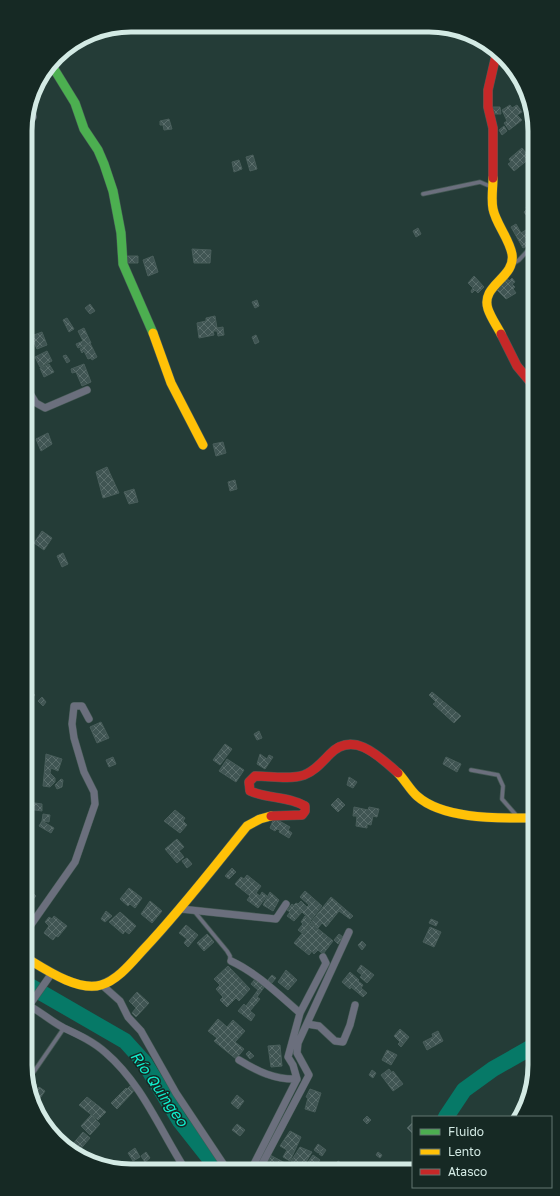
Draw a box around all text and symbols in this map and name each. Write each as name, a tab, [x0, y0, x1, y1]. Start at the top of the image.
water label: Río Quingeo	[127, 1047, 193, 1131]
legend	[412, 1116, 552, 1188]
text: Fluido	[448, 1124, 484, 1139]
text: Lento	[448, 1144, 481, 1159]
text: Atasco	[448, 1164, 487, 1179]

